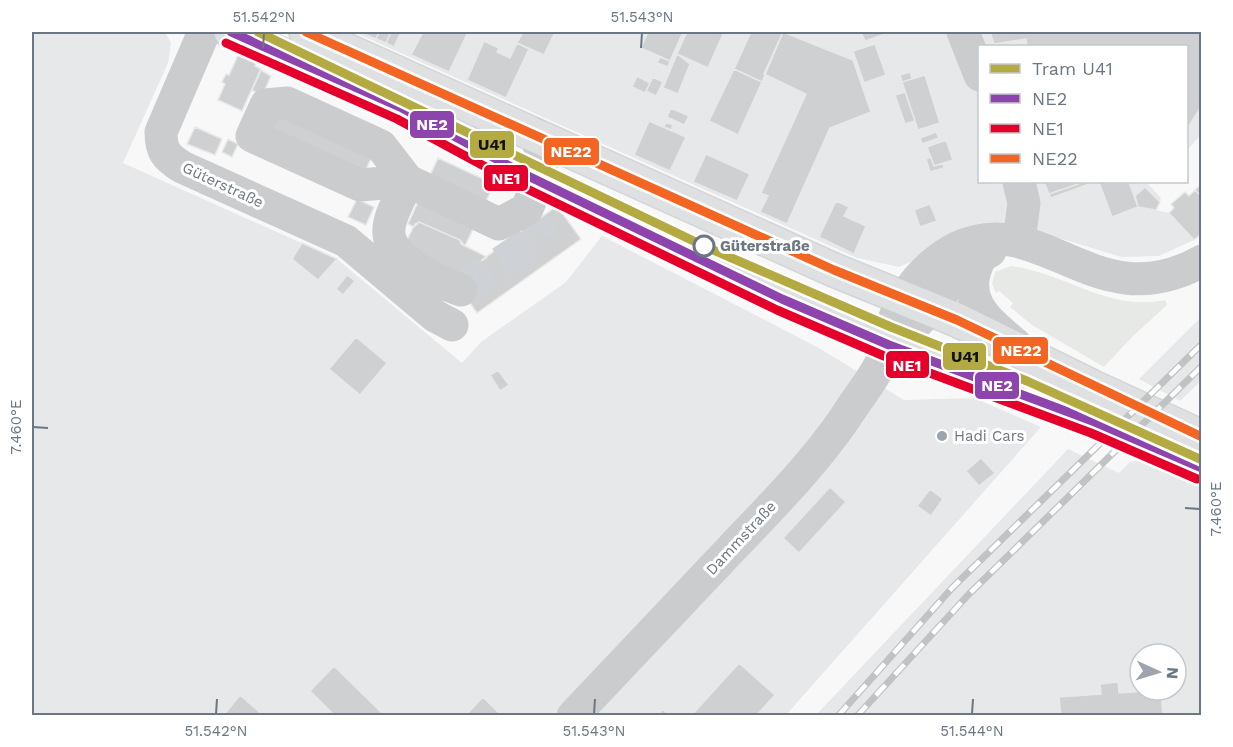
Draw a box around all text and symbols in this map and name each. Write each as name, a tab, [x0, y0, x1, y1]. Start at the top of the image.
text: 51.542°N	[232, 8, 296, 26]
text: 51.543°N	[610, 8, 674, 26]
legend	[978, 45, 1188, 183]
text: Tram U41	[1032, 58, 1113, 79]
text: NE2	[1032, 88, 1067, 109]
line badge: NE2	[409, 110, 455, 139]
text: NE2	[416, 115, 448, 134]
text: NE1	[1032, 118, 1064, 139]
line badge: U41	[469, 130, 515, 159]
text: U41	[478, 135, 506, 154]
line badge: NE22	[543, 137, 600, 166]
text: NE22	[550, 142, 592, 161]
text: NE22	[1032, 148, 1078, 169]
street label: Güterstraße	[180, 158, 266, 212]
line badge: NE1	[483, 164, 529, 192]
text: NE1	[492, 169, 520, 188]
marker: Güterstraße	[693, 235, 715, 257]
place label: Güterstraße	[720, 237, 810, 255]
line badge: NE22	[992, 336, 1049, 365]
text: NE22	[1000, 341, 1042, 360]
line badge: U41	[942, 342, 987, 371]
text: U41	[951, 347, 979, 366]
line badge: NE1	[885, 350, 930, 379]
text: NE1	[893, 356, 921, 375]
line badge: NE2	[974, 371, 1020, 400]
text: NE2	[981, 376, 1013, 395]
text: 7.460°E	[7, 400, 25, 454]
place label: Hadi Cars	[954, 427, 1025, 445]
marker: Hadi Cars	[935, 429, 949, 443]
text: 7.460°E	[1207, 482, 1225, 536]
street label: Dammstraße	[702, 497, 780, 579]
north arrow	[1128, 642, 1188, 702]
text: N	[1163, 666, 1182, 680]
text: 51.542°N	[184, 722, 248, 740]
text: 51.543°N	[562, 722, 626, 740]
text: 51.544°N	[940, 722, 1004, 740]

